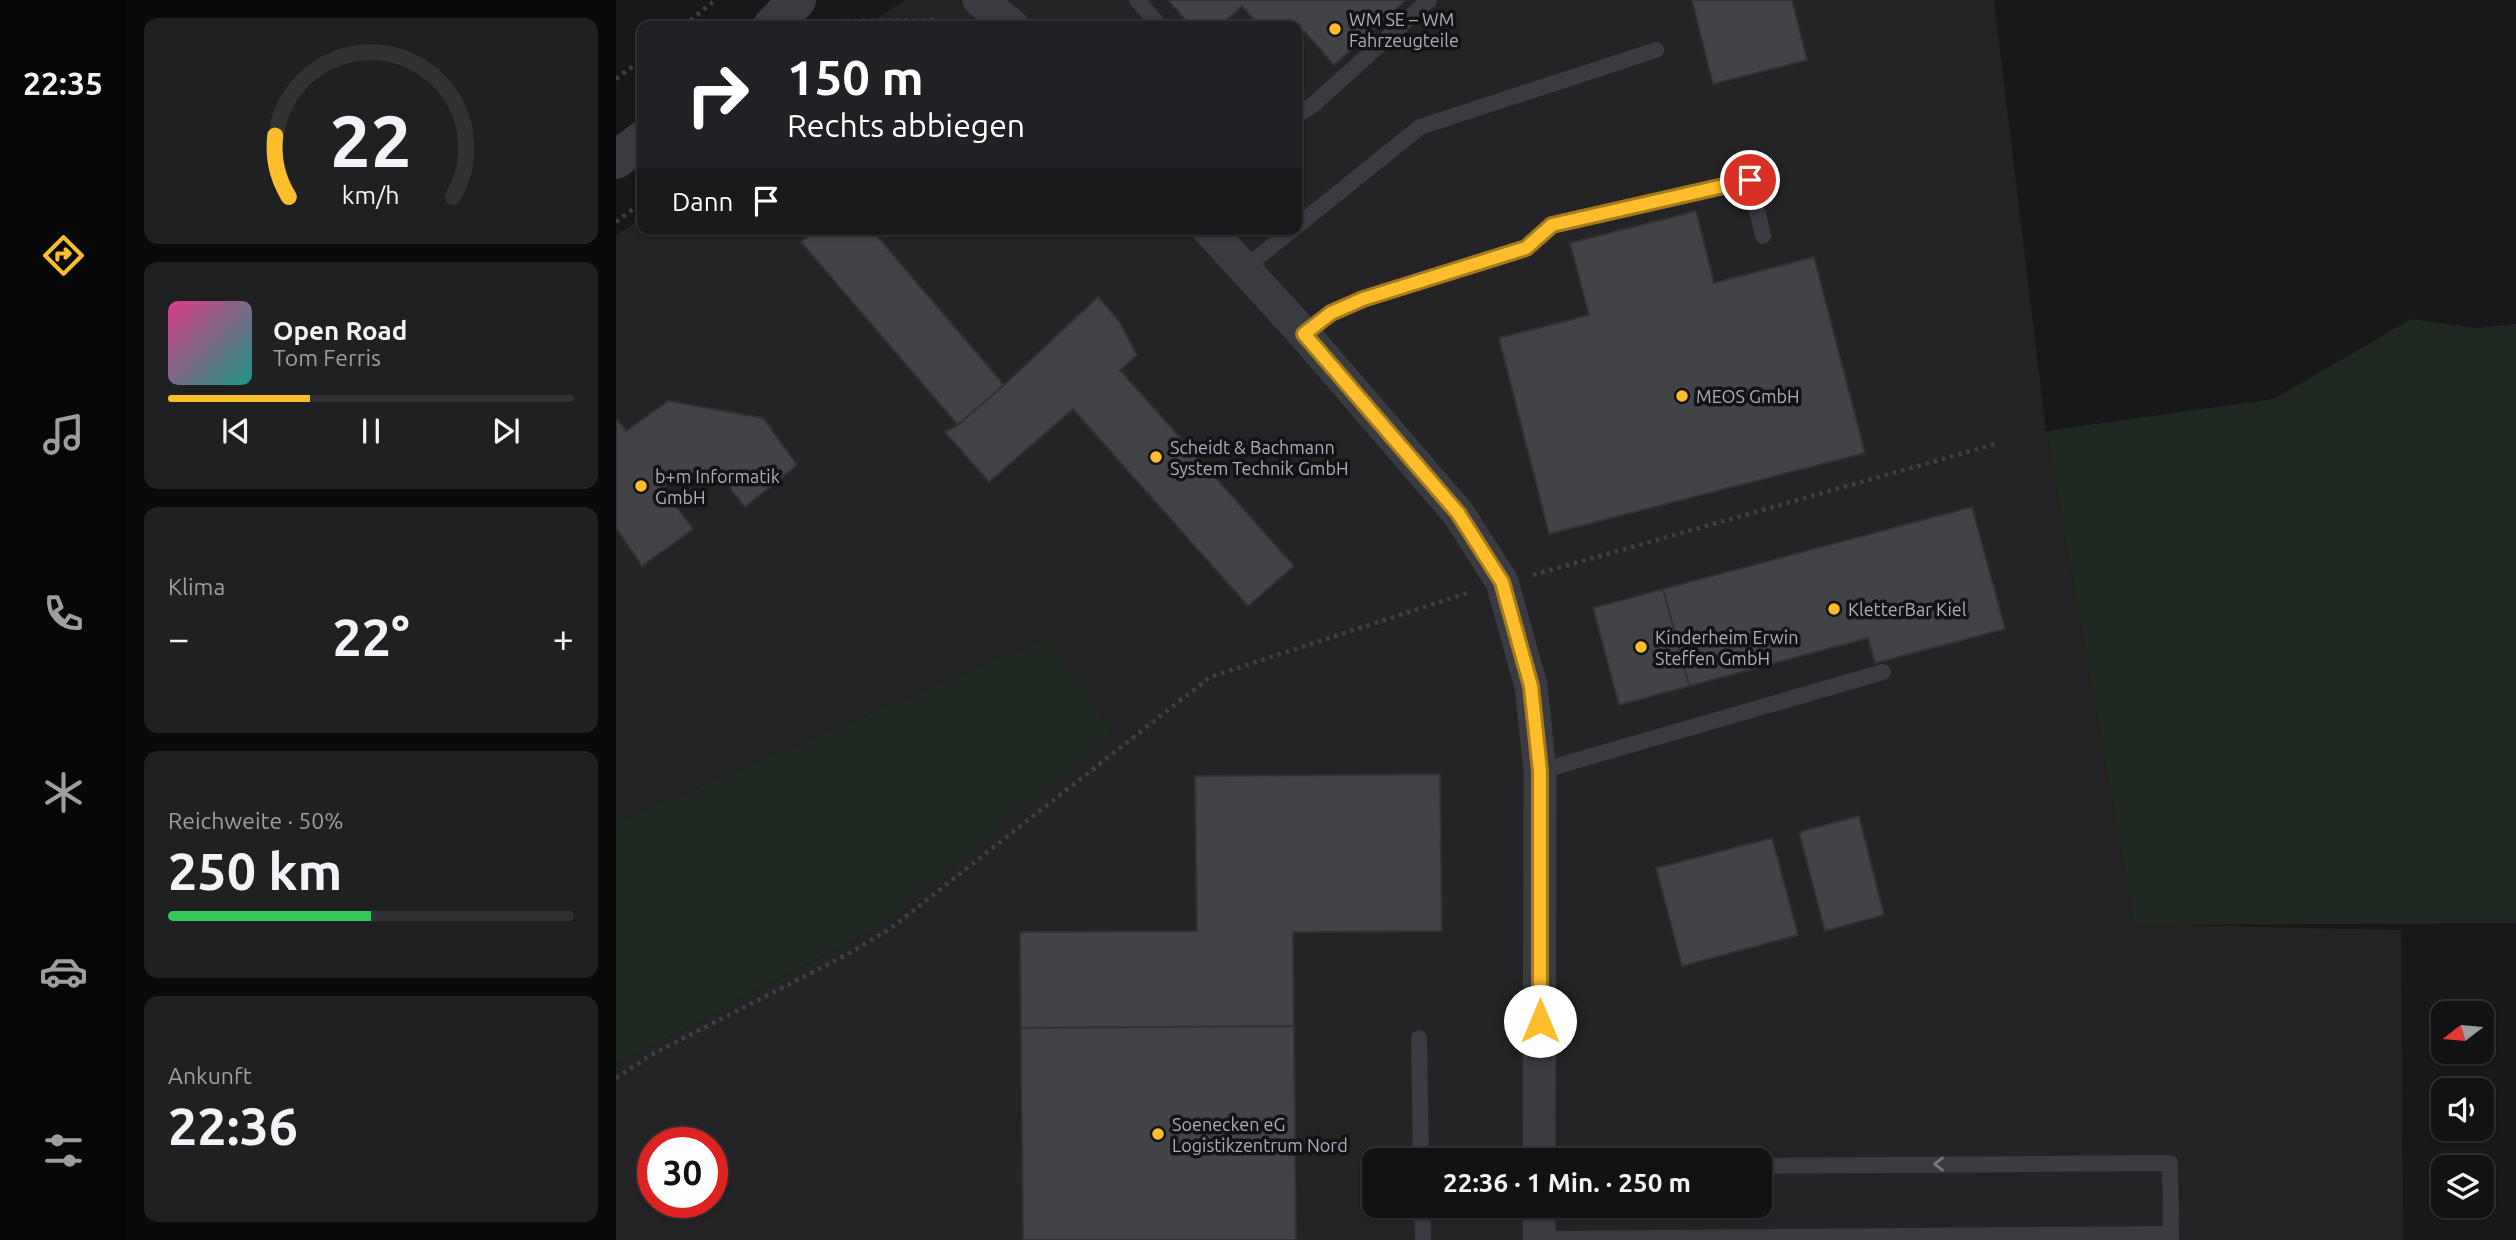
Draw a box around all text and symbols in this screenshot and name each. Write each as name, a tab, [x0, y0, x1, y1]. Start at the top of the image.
place label: WM SE – WM Fahrzeugteile	[1349, 9, 1459, 50]
marker: WM SE – WM Fahrzeugteile	[1327, 21, 1343, 37]
icon: right	[672, 49, 763, 140]
text: 150 m	[787, 49, 924, 104]
text: 22:35	[23, 65, 103, 101]
text: 22	[330, 100, 412, 182]
text: Rechts abbiegen	[787, 107, 1025, 143]
pin	[1720, 150, 1780, 210]
icon: arrive	[1731, 161, 1769, 199]
text: km/h	[342, 181, 400, 209]
icon: arrive	[747, 182, 785, 220]
text: Dann	[672, 187, 733, 216]
icon: directions	[39, 231, 88, 280]
text: Open Road	[273, 316, 407, 345]
text: Tom Ferris	[273, 345, 381, 370]
place label: MEOS GmbH	[1696, 386, 1800, 406]
marker: MEOS GmbH	[1674, 388, 1690, 404]
icon: music	[39, 410, 88, 459]
icon: previous	[217, 412, 255, 450]
icon: pause	[352, 412, 390, 450]
icon: next	[487, 412, 525, 450]
place label: Scheidt & Bachmann System Technik GmbH	[1170, 437, 1348, 478]
marker: Scheidt & Bachmann System Technik GmbH	[1148, 449, 1164, 465]
place label: b+m Informatik GmbH	[655, 466, 780, 507]
marker: b+m Informatik GmbH	[633, 478, 649, 494]
text: Klima	[168, 574, 225, 599]
icon: phone	[39, 589, 88, 638]
place label: KletterBar Kiel	[1848, 599, 1967, 619]
marker: KletterBar Kiel	[1826, 601, 1842, 617]
text: 22°	[332, 608, 410, 666]
text: −	[168, 617, 189, 659]
text: +	[553, 617, 574, 659]
place label: Kinderheim Erwin Steffen GmbH	[1655, 627, 1798, 668]
marker: Kinderheim Erwin Steffen GmbH	[1633, 639, 1649, 655]
icon: climate	[39, 768, 88, 817]
text: Reichweite · 50%	[168, 808, 344, 833]
text: 250 km	[168, 842, 342, 900]
icon: car	[39, 947, 88, 996]
position arrow	[1503, 984, 1577, 1058]
north arrow	[2431, 1001, 2494, 1064]
map controls	[2431, 1001, 2494, 1218]
text: Ankunft	[168, 1063, 252, 1088]
button: sound	[2431, 1078, 2494, 1141]
text: 22:36	[168, 1097, 298, 1155]
place label: Soenecken eG Logistikzentrum Nord	[1172, 1114, 1348, 1155]
icon: filters	[39, 1126, 88, 1175]
marker: Soenecken eG Logistikzentrum Nord	[1150, 1126, 1166, 1142]
speed limit sign: 30	[637, 1127, 728, 1218]
button: layers	[2431, 1155, 2494, 1218]
one-way arrow	[1933, 1156, 1944, 1172]
text: 22:36 · 1 Min. · 250 m	[1443, 1168, 1691, 1197]

